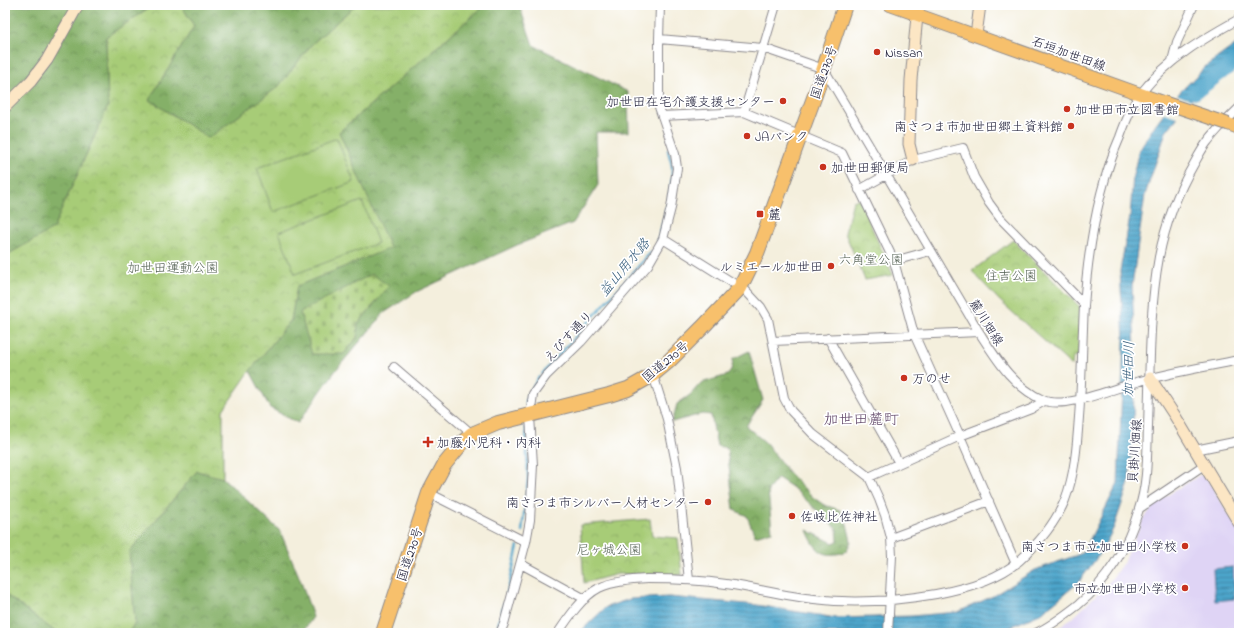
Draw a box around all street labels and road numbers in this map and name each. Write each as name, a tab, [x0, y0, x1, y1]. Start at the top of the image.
street label: 石垣加世田線	[1029, 32, 1109, 77]
street label: 国道270号	[806, 43, 843, 102]
street label: 麓川畑線	[964, 296, 1008, 351]
street label: えびす通り	[540, 307, 598, 367]
street label: 国道270号	[638, 337, 694, 388]
street label: 貝掛川畑線	[1124, 417, 1147, 484]
street label: 国道270号	[393, 525, 428, 584]

